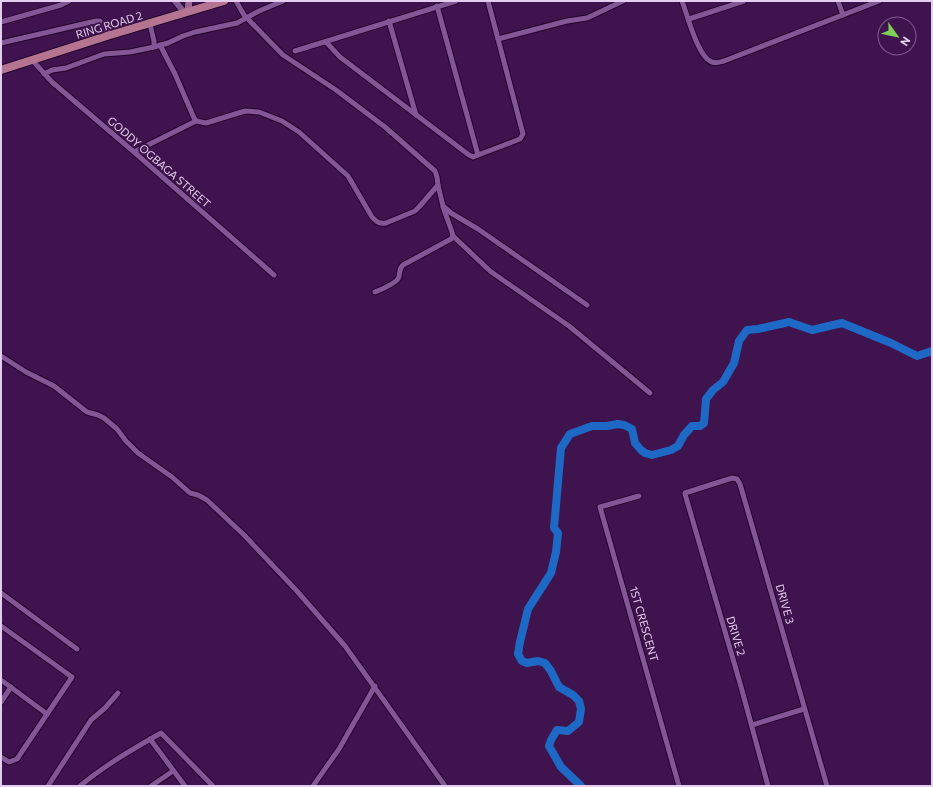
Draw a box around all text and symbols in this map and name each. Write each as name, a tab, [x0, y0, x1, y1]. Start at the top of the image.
street label: RING ROAD 2	[74, 8, 144, 41]
north arrow	[877, 16, 917, 56]
text: N	[898, 35, 914, 49]
street label: GODDY OGBAGA STREET	[105, 113, 213, 210]
street label: DRIVE 3	[774, 582, 797, 625]
street label: 1ST CRESCENT	[628, 585, 661, 663]
street label: DRIVE 2	[724, 614, 749, 657]

